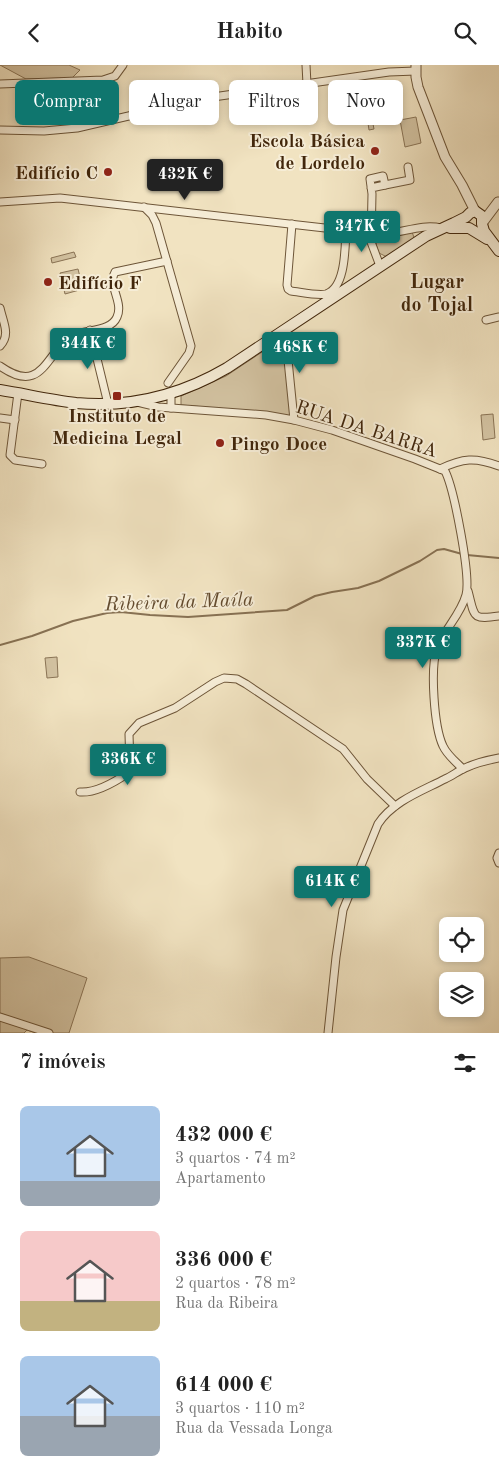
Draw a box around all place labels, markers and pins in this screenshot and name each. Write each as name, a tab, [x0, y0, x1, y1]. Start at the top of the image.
place label: Escola Básica de Lordelo	[249, 133, 365, 174]
marker: Escola Básica de Lordelo	[369, 145, 381, 157]
pin: 432K €	[144, 159, 226, 201]
place label: Edifício C	[15, 165, 98, 184]
marker: Edifício C	[102, 166, 114, 178]
pin: 347K €	[321, 211, 403, 253]
place label: Edifício F	[58, 275, 142, 294]
marker: Edifício F	[42, 276, 54, 288]
pin: 344K €	[47, 327, 129, 370]
pin: 468K €	[259, 331, 341, 374]
marker: Instituto de Medicina Legal	[111, 390, 123, 402]
place label: Instituto de Medicina Legal	[52, 408, 182, 449]
place label: Pingo Doce	[230, 436, 327, 455]
marker: Pingo Doce	[214, 437, 226, 449]
pin: 337K €	[382, 627, 464, 669]
pin: 336K €	[87, 743, 169, 786]
pin: 614K €	[291, 865, 373, 908]

